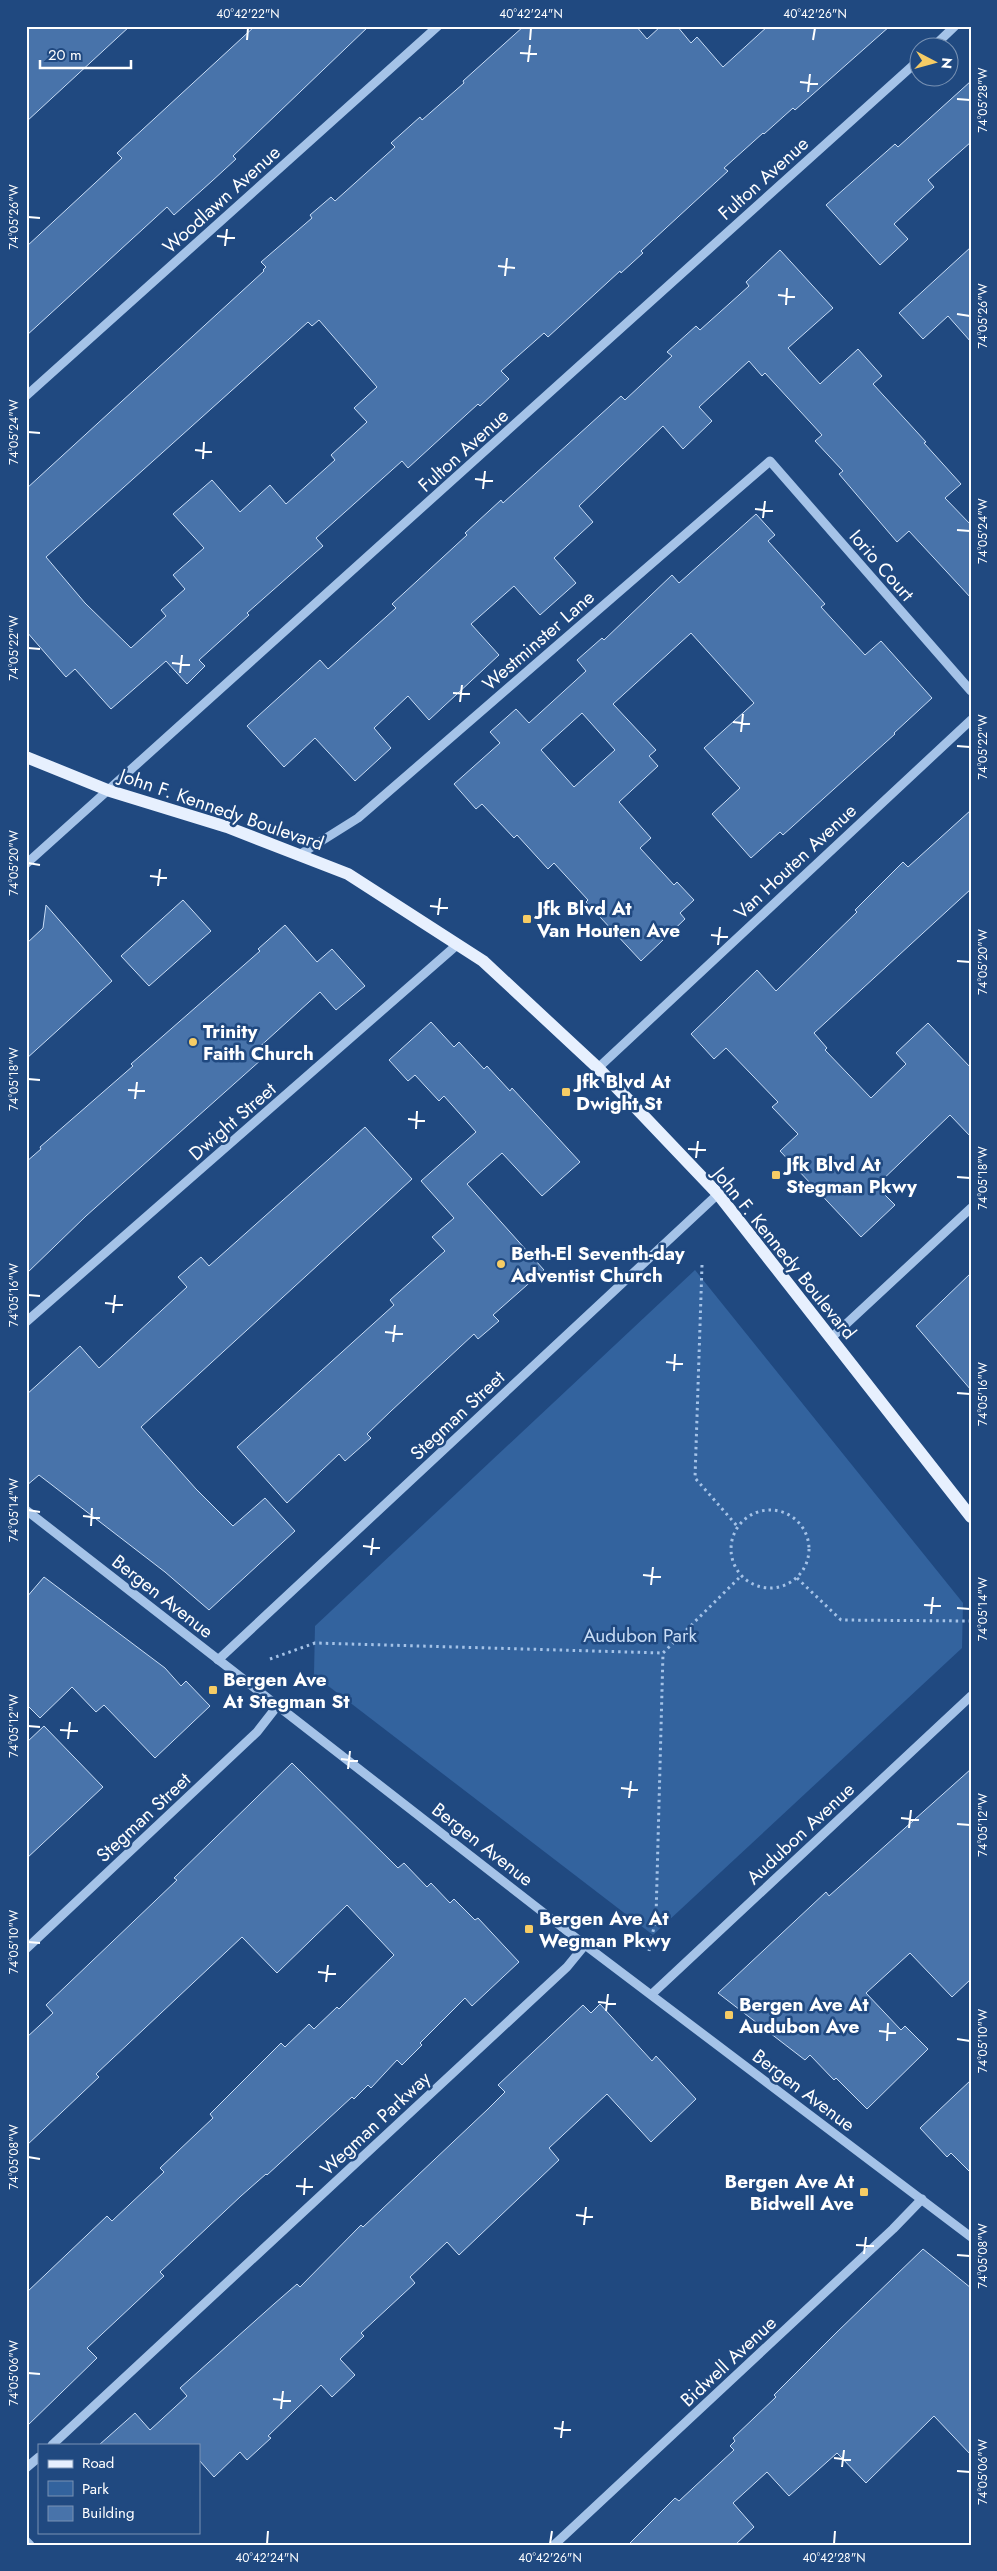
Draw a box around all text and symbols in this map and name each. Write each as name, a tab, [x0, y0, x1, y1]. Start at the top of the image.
text: 40°42'22"N	[216, 5, 280, 23]
text: 40°42'24"N	[499, 5, 563, 23]
text: 40°42'26"N	[783, 5, 847, 23]
scale bar	[40, 38, 131, 70]
north arrow	[910, 38, 960, 88]
text: 20 m	[48, 44, 82, 66]
text: N	[936, 57, 957, 70]
text: 74°05'28"W	[974, 67, 992, 132]
street label: Fulton Avenue	[712, 130, 815, 226]
street label: Woodlawn Avenue	[157, 139, 286, 260]
text: 74°05'26"W	[5, 184, 23, 250]
text: 74°05'26"W	[974, 283, 992, 349]
text: 74°05'24"W	[5, 399, 23, 465]
street label: Fulton Avenue	[412, 402, 515, 498]
text: 74°05'24"W	[974, 498, 992, 564]
street label: Iorio Court	[843, 524, 921, 607]
street label: Westminster Lane	[476, 584, 600, 697]
text: 74°05'22"W	[5, 615, 23, 681]
text: 74°05'22"W	[974, 714, 992, 780]
street label: John F. Kennedy Boulevard	[113, 761, 328, 857]
street label: Van Houten Avenue	[728, 797, 863, 925]
text: 74°05'20"W	[5, 830, 23, 896]
place label: Jfk Blvd At Van Houten Ave	[533, 895, 680, 944]
marker: Jfk Blvd At Van Houten Ave	[521, 913, 533, 925]
text: 74°05'20"W	[974, 929, 992, 995]
place label: Trinity Faith Church	[203, 1018, 314, 1067]
marker: Trinity Faith Church	[187, 1036, 199, 1048]
text: 74°05'18"W	[5, 1047, 23, 1111]
place label: Jfk Blvd At Dwight St	[572, 1068, 671, 1117]
street label: Dwight Street	[183, 1076, 282, 1167]
marker: Jfk Blvd At Dwight St	[560, 1086, 572, 1098]
text: 74°05'18"W	[974, 1146, 992, 1210]
place label: Jfk Blvd At Stegman Pkwy	[782, 1151, 918, 1200]
street label: John F. Kennedy Boulevard	[705, 1159, 863, 1345]
marker: Jfk Blvd At Stegman Pkwy	[770, 1169, 782, 1181]
place label: Beth-El Seventh-day Adventist Church	[510, 1240, 686, 1289]
marker: Beth-El Seventh-day Adventist Church	[495, 1258, 507, 1270]
text: 74°05'16"W	[5, 1263, 23, 1327]
text: 74°05'16"W	[974, 1362, 992, 1426]
street label: Stegman Street	[404, 1364, 511, 1466]
text: 74°05'14"W	[5, 1478, 23, 1542]
street label: Bergen Avenue	[106, 1548, 219, 1645]
text: 74°05'14"W	[974, 1577, 992, 1641]
park label: Audubon Park	[583, 1622, 697, 1649]
place label: Bergen Ave At Stegman St	[222, 1666, 349, 1715]
marker: Bergen Ave At Stegman St	[207, 1684, 219, 1696]
text: 74°05'12"W	[5, 1694, 23, 1758]
street label: Stegman Street	[90, 1766, 197, 1868]
street label: Audubon Avenue	[740, 1776, 861, 1891]
text: 74°05'12"W	[974, 1793, 992, 1857]
street label: Bergen Avenue	[426, 1796, 539, 1893]
place label: Bergen Ave At Wegman Pkwy	[539, 1905, 672, 1954]
text: 74°05'10"W	[5, 1910, 23, 1974]
marker: Bergen Ave At Wegman Pkwy	[523, 1923, 535, 1935]
place label: Bergen Ave At Audubon Ave	[738, 1991, 868, 2040]
marker: Bergen Ave At Audubon Ave	[723, 2009, 735, 2021]
text: 74°05'10"W	[974, 2009, 992, 2073]
street label: Bergen Avenue	[747, 2043, 861, 2138]
street label: Wegman Parkway	[314, 2065, 437, 2182]
text: 74°05'08"W	[5, 2124, 23, 2190]
place label: Bergen Ave At Bidwell Ave	[725, 2168, 854, 2217]
marker: Bergen Ave At Bidwell Ave	[858, 2186, 870, 2198]
text: 74°05'08"W	[974, 2223, 992, 2289]
street label: Bidwell Avenue	[674, 2310, 782, 2413]
text: 74°05'06"W	[5, 2340, 23, 2406]
text: 74°05'06"W	[974, 2439, 992, 2505]
legend	[38, 2444, 200, 2534]
text: Road	[82, 2452, 114, 2474]
text: Park	[82, 2478, 109, 2500]
text: Building	[82, 2502, 134, 2524]
text: 40°42'24"N	[235, 2549, 299, 2567]
text: 40°42'26"N	[518, 2549, 582, 2567]
text: 40°42'28"N	[802, 2549, 866, 2567]

